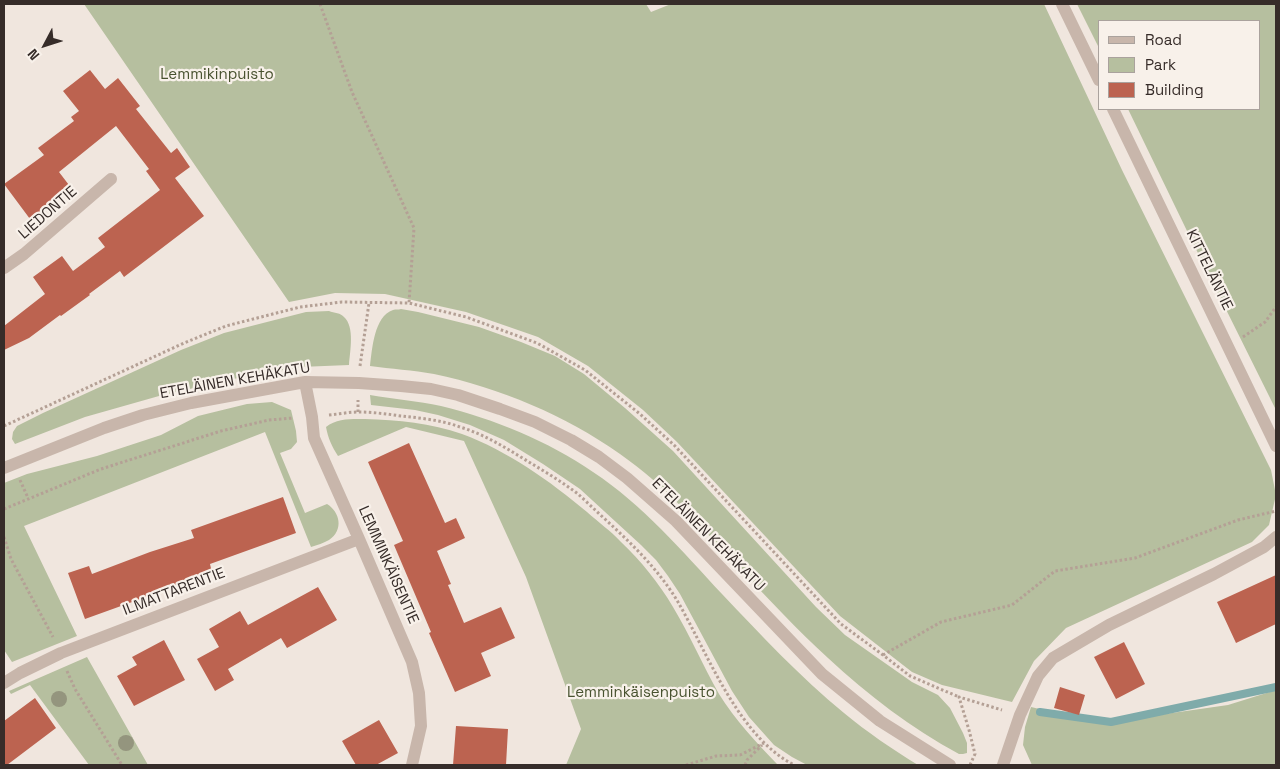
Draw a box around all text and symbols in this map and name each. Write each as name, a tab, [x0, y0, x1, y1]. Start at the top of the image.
north arrow	[20, 20, 70, 70]
legend	[1098, 20, 1260, 110]
text: Road	[1145, 30, 1182, 49]
text: N	[24, 45, 43, 64]
text: Park	[1145, 55, 1176, 74]
park label: Lemmikinpuisto	[160, 66, 274, 84]
text: Building	[1145, 80, 1204, 99]
street label: LIEDONTIE	[15, 183, 81, 243]
street label: KITTELÄNTIE	[1182, 227, 1236, 313]
street label: ETELÄINEN KEHÄKATU	[158, 359, 312, 403]
street label: ETELÄINEN KEHÄKATU	[648, 475, 768, 595]
street label: LEMMINKÄISENTIE	[354, 503, 422, 627]
street label: ILMATTARENTIE	[120, 564, 228, 620]
park label: Lemminkäisenpuisto	[567, 684, 715, 702]

